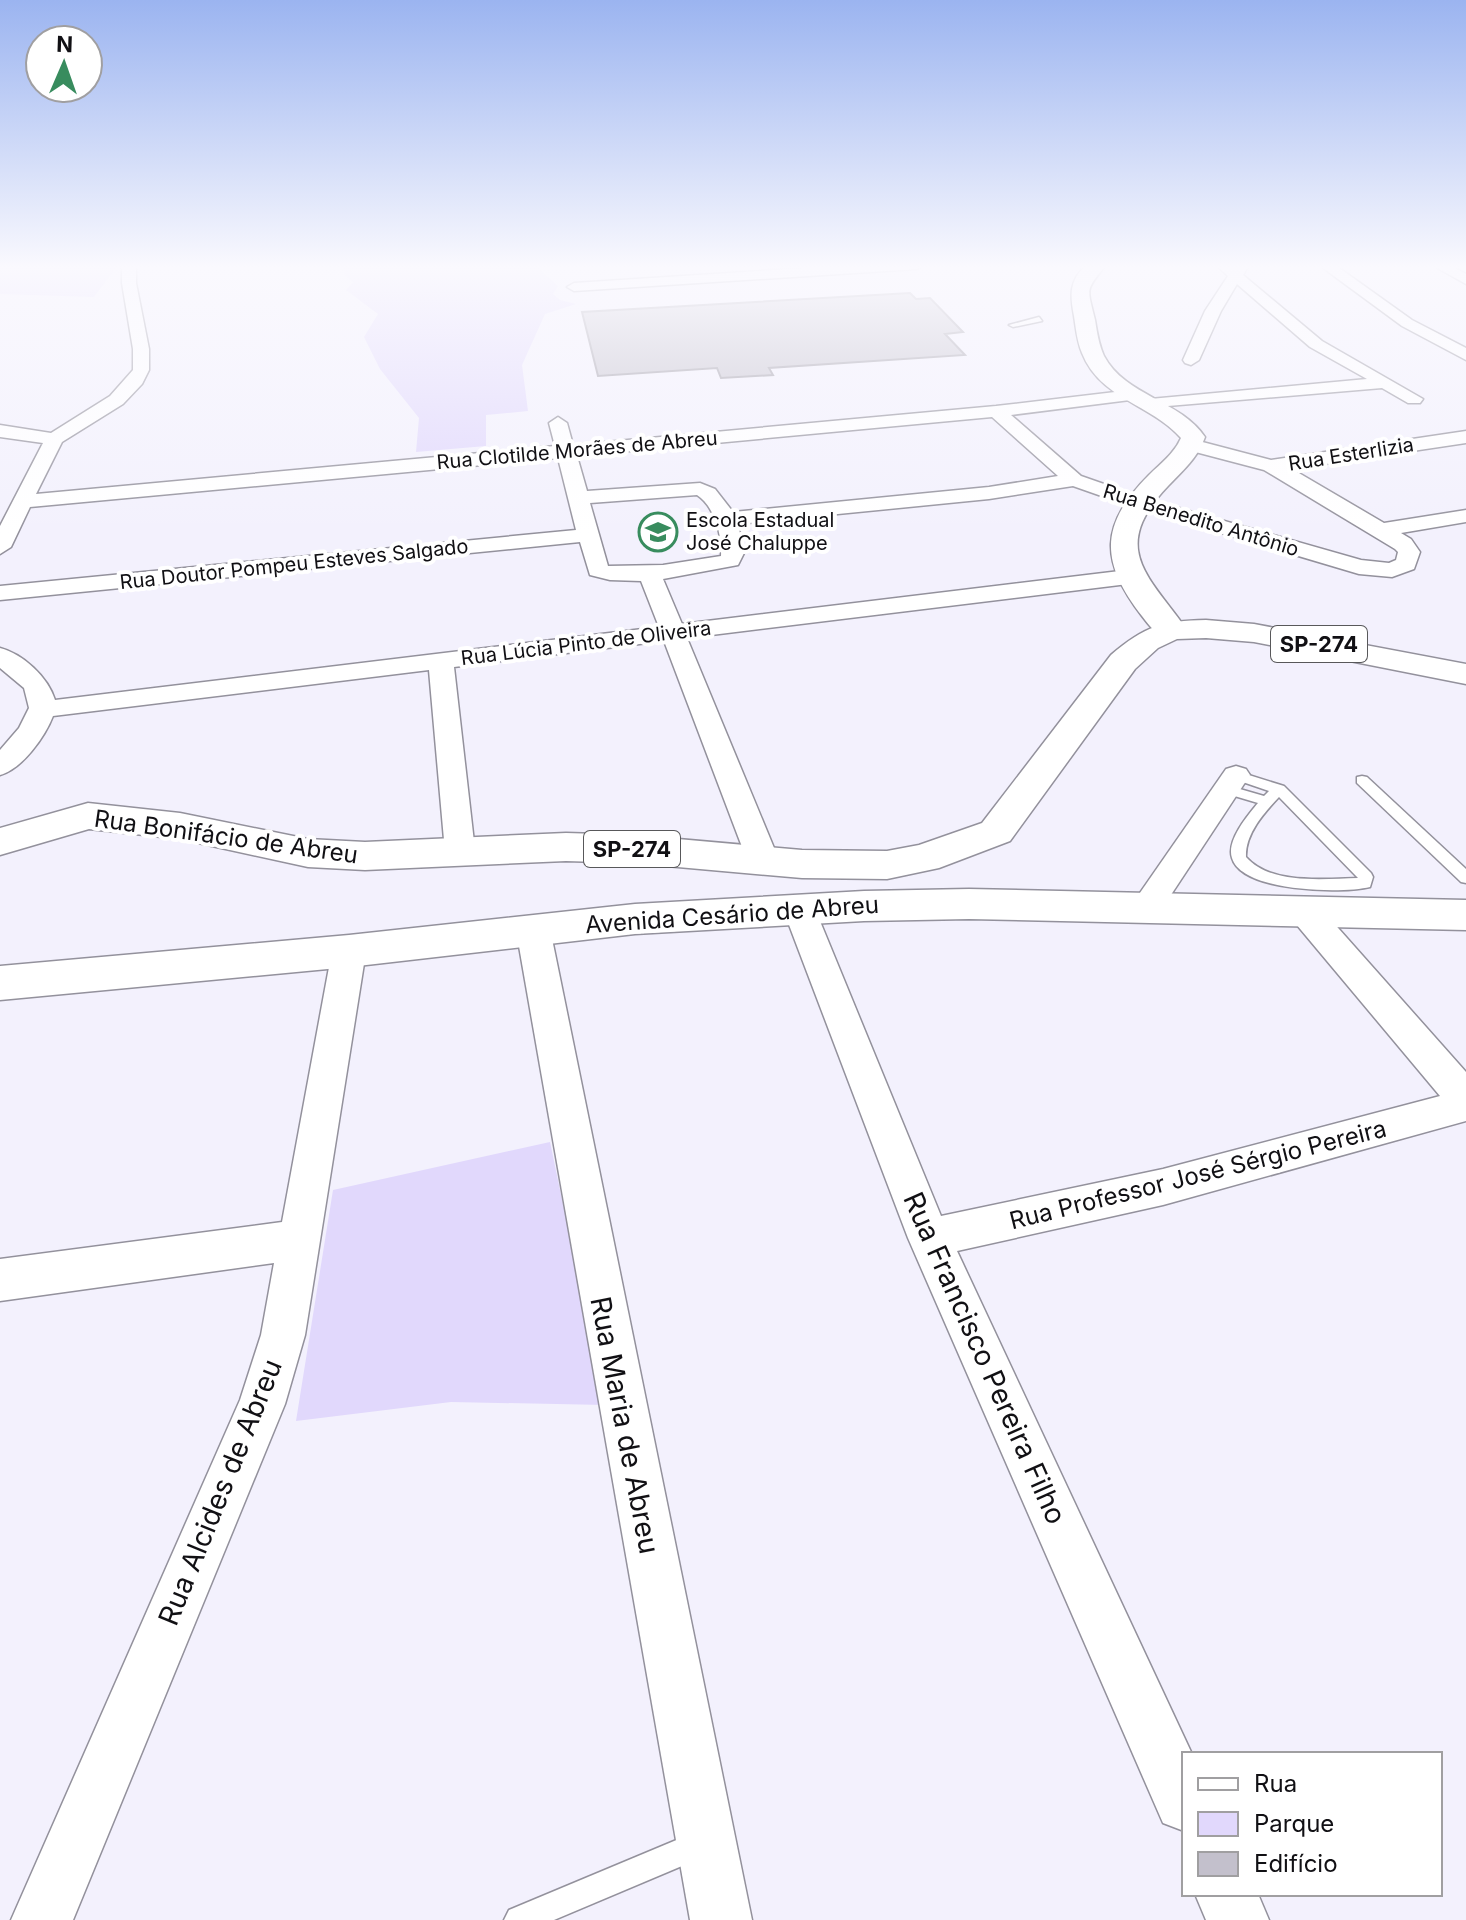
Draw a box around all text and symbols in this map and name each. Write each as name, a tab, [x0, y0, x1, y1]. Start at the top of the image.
north arrow	[24, 24, 104, 104]
text: N	[56, 31, 74, 57]
street label: Rua Clotilde Morães de Abreu	[436, 426, 718, 474]
street label: Rua Esterlizia	[1287, 432, 1415, 476]
street label: Rua Benedito Antônio	[1100, 479, 1302, 561]
place label: Escola Estadual José Chaluppe	[686, 508, 834, 555]
school or university icon: Escola Estadual José Chaluppe	[637, 511, 679, 553]
street label: Rua Doutor Pompeu Esteves Salgado	[119, 534, 469, 594]
street label: Rua Lúcia Pinto de Oliveira	[460, 616, 712, 670]
road number: SP-274	[1271, 626, 1367, 662]
street label: Rua Bonifácio de Abreu	[92, 804, 360, 869]
road number: SP-274	[584, 831, 680, 867]
street label: Avenida Cesário de Abreu	[584, 890, 880, 939]
street label: Rua Professor José Sérgio Pereira	[1006, 1114, 1389, 1235]
street label: Rua Francisco Pereira Filho	[896, 1187, 1074, 1529]
street label: Rua Maria de Abreu	[583, 1294, 667, 1556]
street label: Rua Alcides de Abreu	[151, 1354, 289, 1630]
legend	[1182, 1752, 1442, 1896]
text: Rua	[1254, 1769, 1297, 1798]
text: Parque	[1254, 1809, 1334, 1838]
text: Edifício	[1254, 1849, 1338, 1878]

